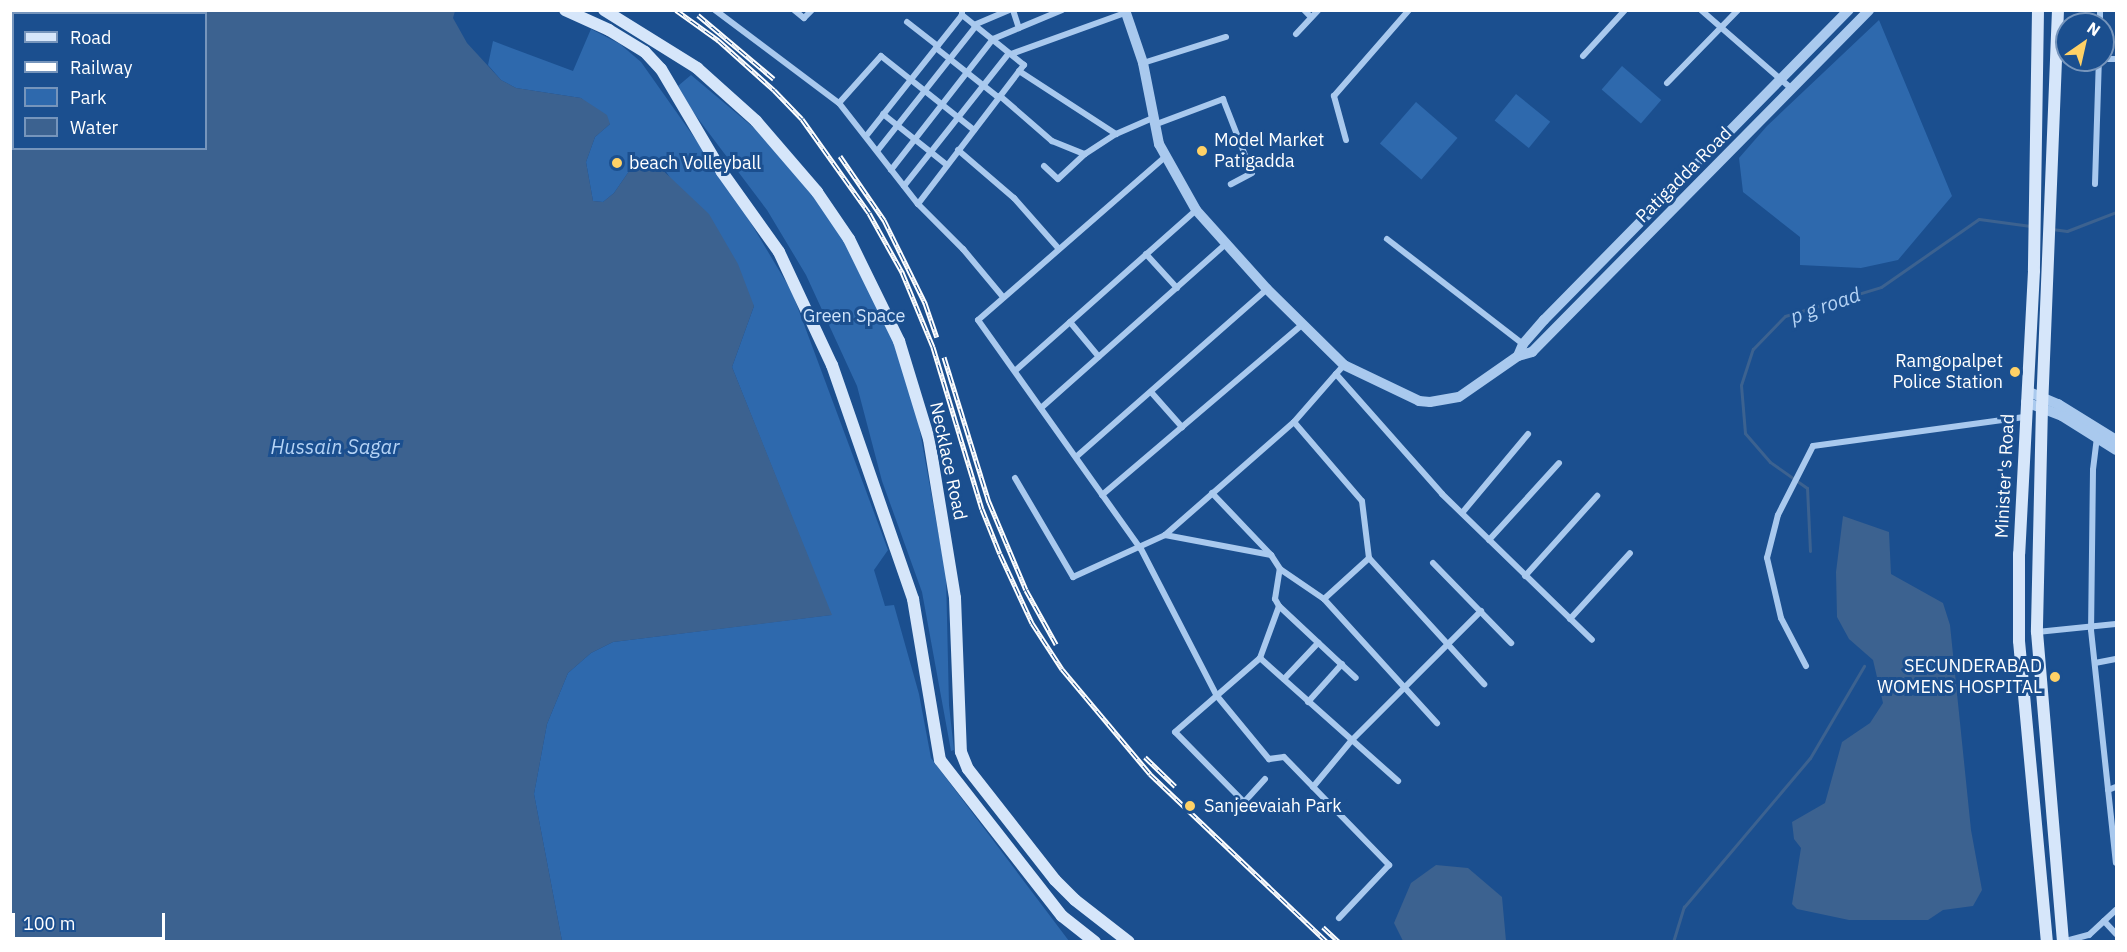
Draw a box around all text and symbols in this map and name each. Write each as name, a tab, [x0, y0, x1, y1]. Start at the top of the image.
legend	[12, 12, 207, 150]
north arrow	[2055, 12, 2115, 72]
text: N	[2084, 17, 2104, 40]
text: Road	[70, 26, 111, 49]
text: Railway	[70, 56, 132, 79]
text: Park	[70, 86, 106, 109]
text: Water	[70, 116, 118, 139]
street label: Patigadda Road	[1632, 123, 1736, 227]
place label: Model Market Patigadda	[1214, 130, 1324, 172]
marker: Model Market Patigadda	[1195, 144, 1209, 158]
place label: beach Volleyball	[629, 152, 761, 174]
marker: beach Volleyball	[610, 156, 624, 170]
water label: p g road	[1787, 282, 1863, 328]
park label: Green Space	[803, 305, 905, 327]
place label: Ramgopalpet Police Station	[1892, 351, 2003, 394]
marker: Ramgopalpet Police Station	[2008, 365, 2022, 379]
street label: Necklace Road	[925, 400, 971, 522]
street label: Minister's Road	[1991, 413, 2019, 539]
water label: Hussain Sagar	[271, 434, 399, 458]
place label: SECUNDERABAD WOMENS HOSPITAL	[1877, 656, 2042, 698]
marker: SECUNDERABAD WOMENS HOSPITAL	[2046, 668, 2064, 686]
place label: Sanjeevaiah Park	[1204, 795, 1342, 817]
marker: Sanjeevaiah Park	[1181, 797, 1199, 815]
scale bar	[15, 901, 168, 939]
text: 100 m	[23, 912, 75, 935]

